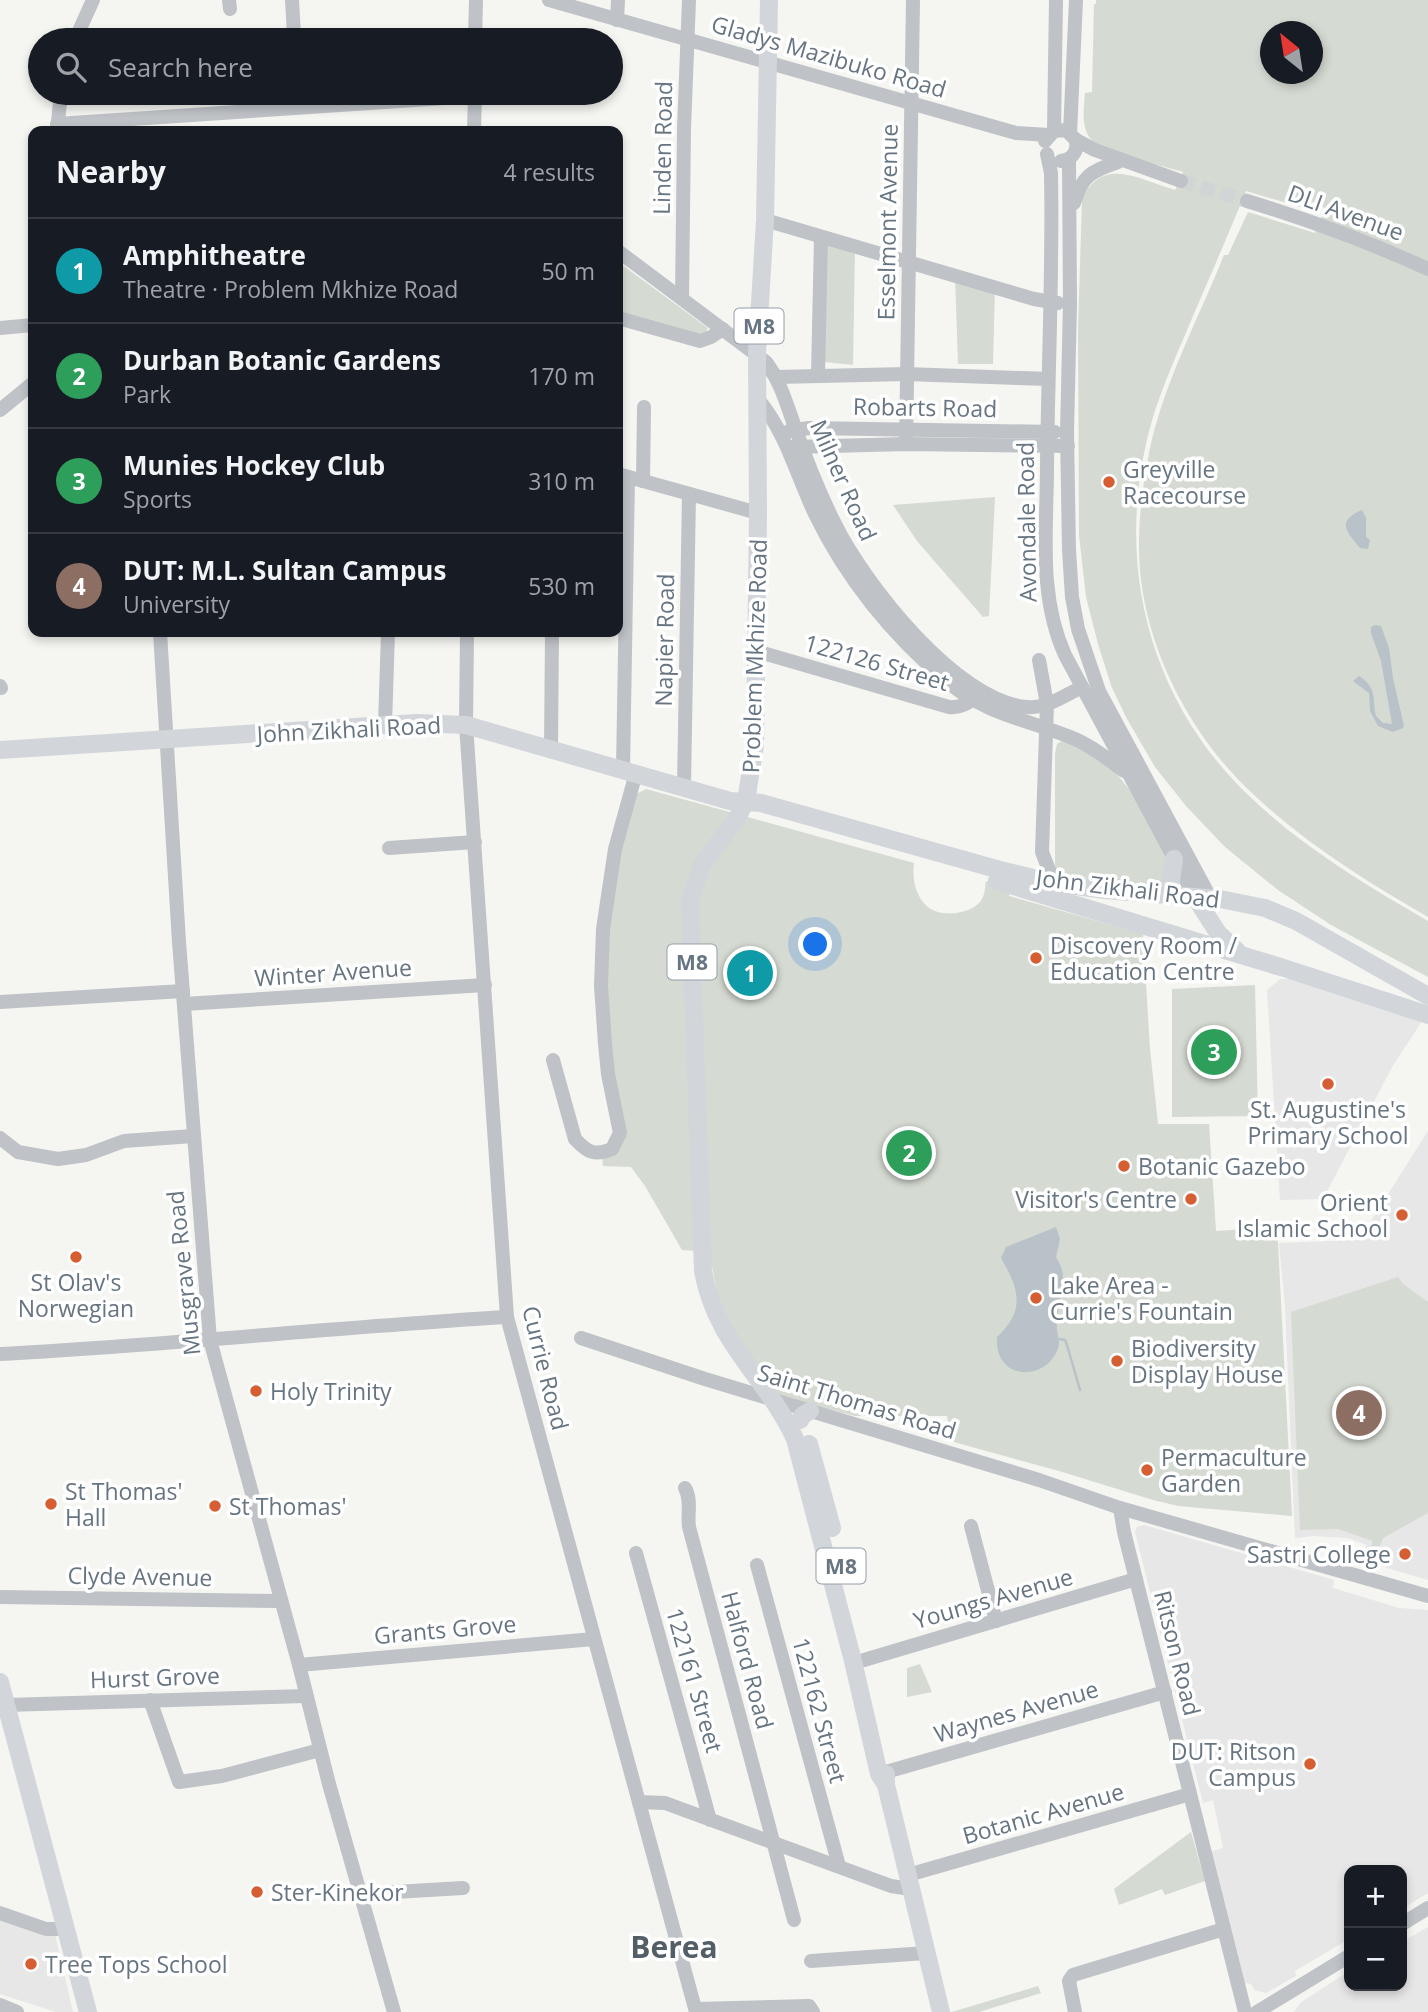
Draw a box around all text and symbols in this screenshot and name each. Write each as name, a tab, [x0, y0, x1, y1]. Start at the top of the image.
street label: Gladys Mazibuko Road	[708, 7, 950, 105]
north arrow	[1260, 21, 1323, 84]
search box	[28, 28, 623, 105]
icon: search	[52, 48, 90, 86]
text: Search here	[108, 49, 253, 85]
street label: Linden Road	[645, 81, 679, 215]
street label: Esselmont Avenue	[869, 123, 905, 321]
text: Nearby	[56, 151, 166, 192]
text: 4 results	[504, 156, 595, 188]
street label: DLI Avenue	[1284, 176, 1408, 248]
text: Amphitheatre	[123, 237, 306, 273]
text: 1	[72, 255, 86, 287]
text: 50 m	[541, 255, 595, 287]
text: Theatre · Problem Mkhize Road	[123, 273, 458, 305]
road number: M8	[734, 308, 784, 344]
text: Durban Botanic Gardens	[123, 342, 441, 378]
text: 2	[72, 360, 86, 392]
text: 170 m	[528, 360, 595, 392]
text: Park	[123, 378, 171, 410]
street label: Robarts Road	[853, 390, 997, 424]
street label: Milner Road	[803, 414, 885, 546]
street label: Avondale Road	[1009, 442, 1043, 602]
text: Munies Hockey Club	[123, 447, 385, 483]
place label: Greyville Racecourse	[1123, 453, 1246, 511]
text: 3	[72, 465, 86, 497]
text: 310 m	[528, 465, 595, 497]
marker: Greyville Racecourse	[1101, 474, 1117, 490]
text: Sports	[123, 483, 192, 515]
street label: Problem Mkhize Road	[734, 538, 774, 774]
text: DUT: M.L. Sultan Campus	[123, 552, 446, 588]
text: 4	[72, 570, 86, 602]
text: 530 m	[528, 570, 595, 602]
street label: Napier Road	[647, 573, 681, 707]
text: University	[123, 588, 230, 620]
street label: 122126 Street	[801, 626, 953, 698]
street label: John Zikhali Road	[254, 708, 442, 750]
street label: John Zikhali Road	[1032, 861, 1222, 915]
your location	[798, 927, 832, 961]
place label: Discovery Room / Education Centre	[1050, 929, 1238, 987]
road number: M8	[668, 944, 716, 979]
pin: 1	[727, 947, 773, 999]
marker: Discovery Room / Education Centre	[1028, 950, 1044, 966]
street label: Winter Avenue	[253, 951, 413, 993]
pin: 3	[1191, 1026, 1237, 1078]
marker: St. Augustine's Primary School	[1320, 1076, 1336, 1092]
place label: St. Augustine's Primary School	[1247, 1093, 1409, 1151]
pin: 2	[886, 1127, 932, 1179]
place label: Botanic Gazebo	[1138, 1150, 1306, 1182]
marker: Botanic Gazebo	[1116, 1158, 1132, 1174]
place label: Visitor's Centre	[1015, 1183, 1177, 1215]
place label: Orient Islamic School	[1237, 1186, 1388, 1244]
street label: Musgrave Road	[158, 1189, 208, 1357]
marker: Visitor's Centre	[1183, 1191, 1199, 1207]
marker: Orient Islamic School	[1394, 1207, 1410, 1223]
marker: St Olav's Norwegian	[68, 1249, 84, 1265]
place label: St Olav's Norwegian	[18, 1266, 134, 1324]
place label: Lake Area - Currie's Fountain	[1050, 1269, 1233, 1327]
marker: Lake Area - Currie's Fountain	[1028, 1290, 1044, 1306]
street label: Currie Road	[515, 1303, 577, 1433]
place label: Biodiversity Display House	[1131, 1332, 1283, 1390]
marker: Biodiversity Display House	[1109, 1353, 1125, 1369]
street label: Saint Thomas Road	[754, 1356, 960, 1446]
place label: Holy Trinity	[270, 1375, 392, 1407]
marker: Holy Trinity	[248, 1383, 264, 1399]
pin: 4	[1336, 1387, 1382, 1439]
place label: Permaculture Garden	[1161, 1441, 1307, 1499]
marker: Permaculture Garden	[1139, 1462, 1155, 1478]
place label: St Thomas' Hall	[65, 1475, 182, 1533]
place label: St Thomas'	[229, 1490, 346, 1522]
marker: St Thomas' Hall	[43, 1496, 59, 1512]
marker: St Thomas'	[207, 1498, 223, 1514]
place label: Sastri College	[1247, 1538, 1391, 1570]
marker: Sastri College	[1397, 1546, 1413, 1562]
road number: M8	[816, 1548, 866, 1584]
street label: Clyde Avenue	[67, 1559, 213, 1593]
street label: Youngs Avenue	[910, 1560, 1076, 1636]
street label: Ritson Road	[1147, 1587, 1209, 1719]
street label: Halford Road	[714, 1588, 782, 1732]
street label: 122161 Street	[659, 1604, 731, 1756]
street label: Grants Grove	[373, 1607, 517, 1651]
street label: 122162 Street	[785, 1634, 855, 1786]
street label: Hurst Grove	[89, 1659, 221, 1695]
street label: Waynes Avenue	[930, 1672, 1102, 1750]
place label: DUT: Ritson Campus	[1171, 1735, 1296, 1793]
marker: DUT: Ritson Campus	[1302, 1756, 1318, 1772]
street label: Botanic Avenue	[958, 1775, 1128, 1851]
map controls	[1344, 1865, 1407, 1991]
button: +	[1344, 1865, 1407, 1928]
place label: Ster-Kinekor	[271, 1876, 404, 1908]
marker: Ster-Kinekor	[249, 1884, 265, 1900]
district label: Berea	[630, 1926, 718, 1967]
button: −	[1344, 1928, 1407, 1991]
place label: Tree Tops School	[45, 1948, 228, 1980]
marker: Tree Tops School	[23, 1956, 39, 1972]

